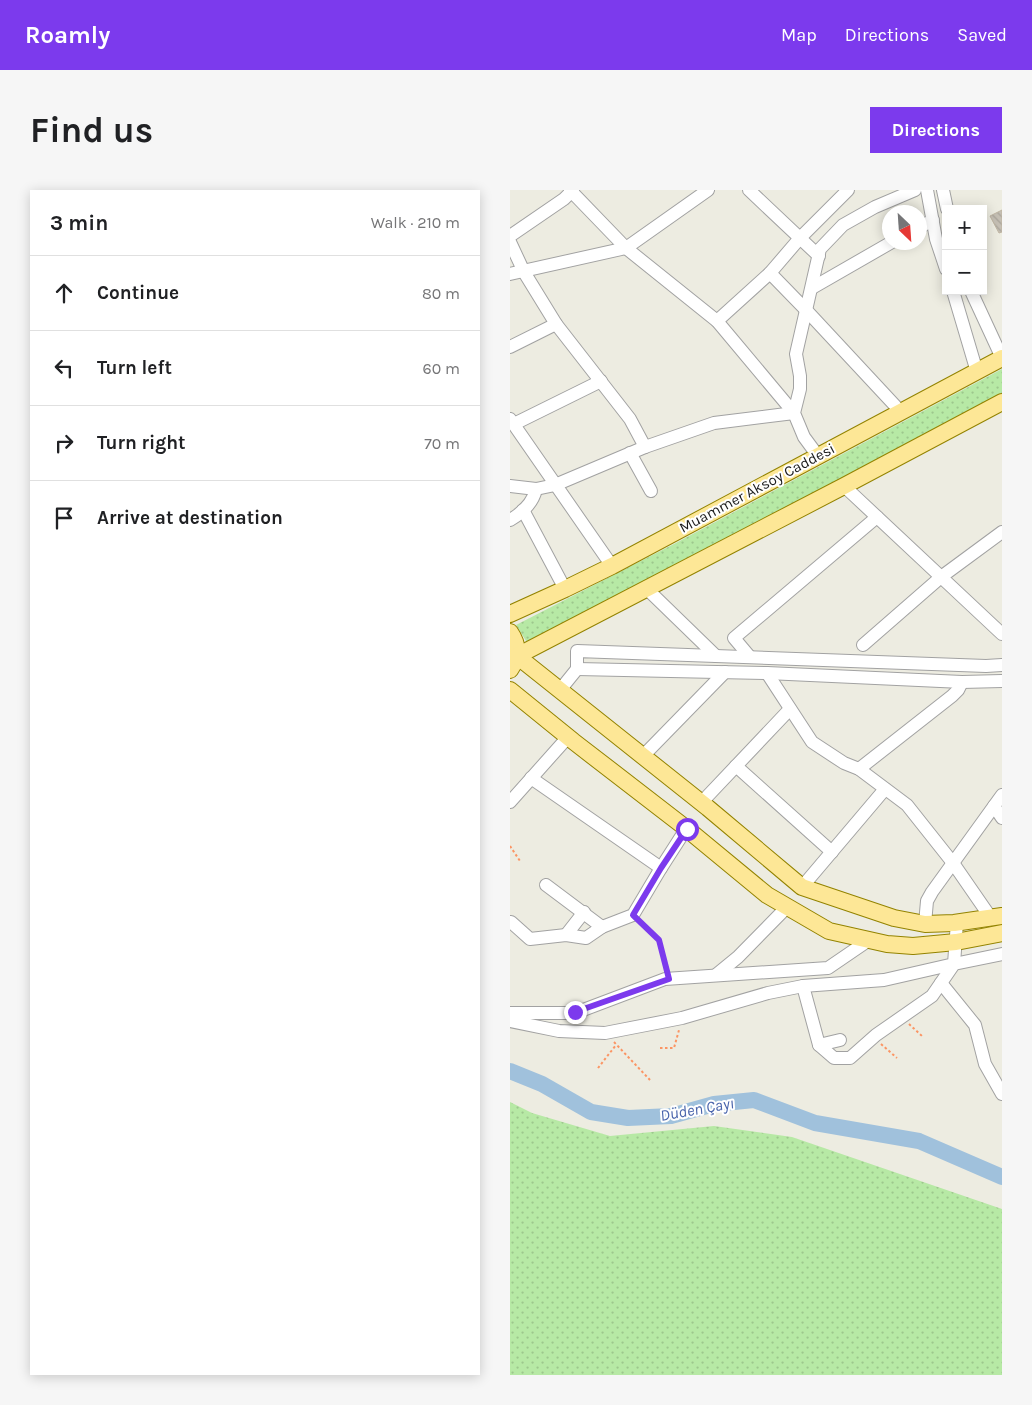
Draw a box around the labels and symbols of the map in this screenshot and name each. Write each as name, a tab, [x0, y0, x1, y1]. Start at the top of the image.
north arrow	[882, 205, 927, 250]
street label: Muammer Aksoy Caddesi	[676, 439, 838, 537]
route start	[676, 818, 699, 841]
route end	[564, 1001, 587, 1024]
water label: Düden Çayı	[659, 1093, 735, 1125]

